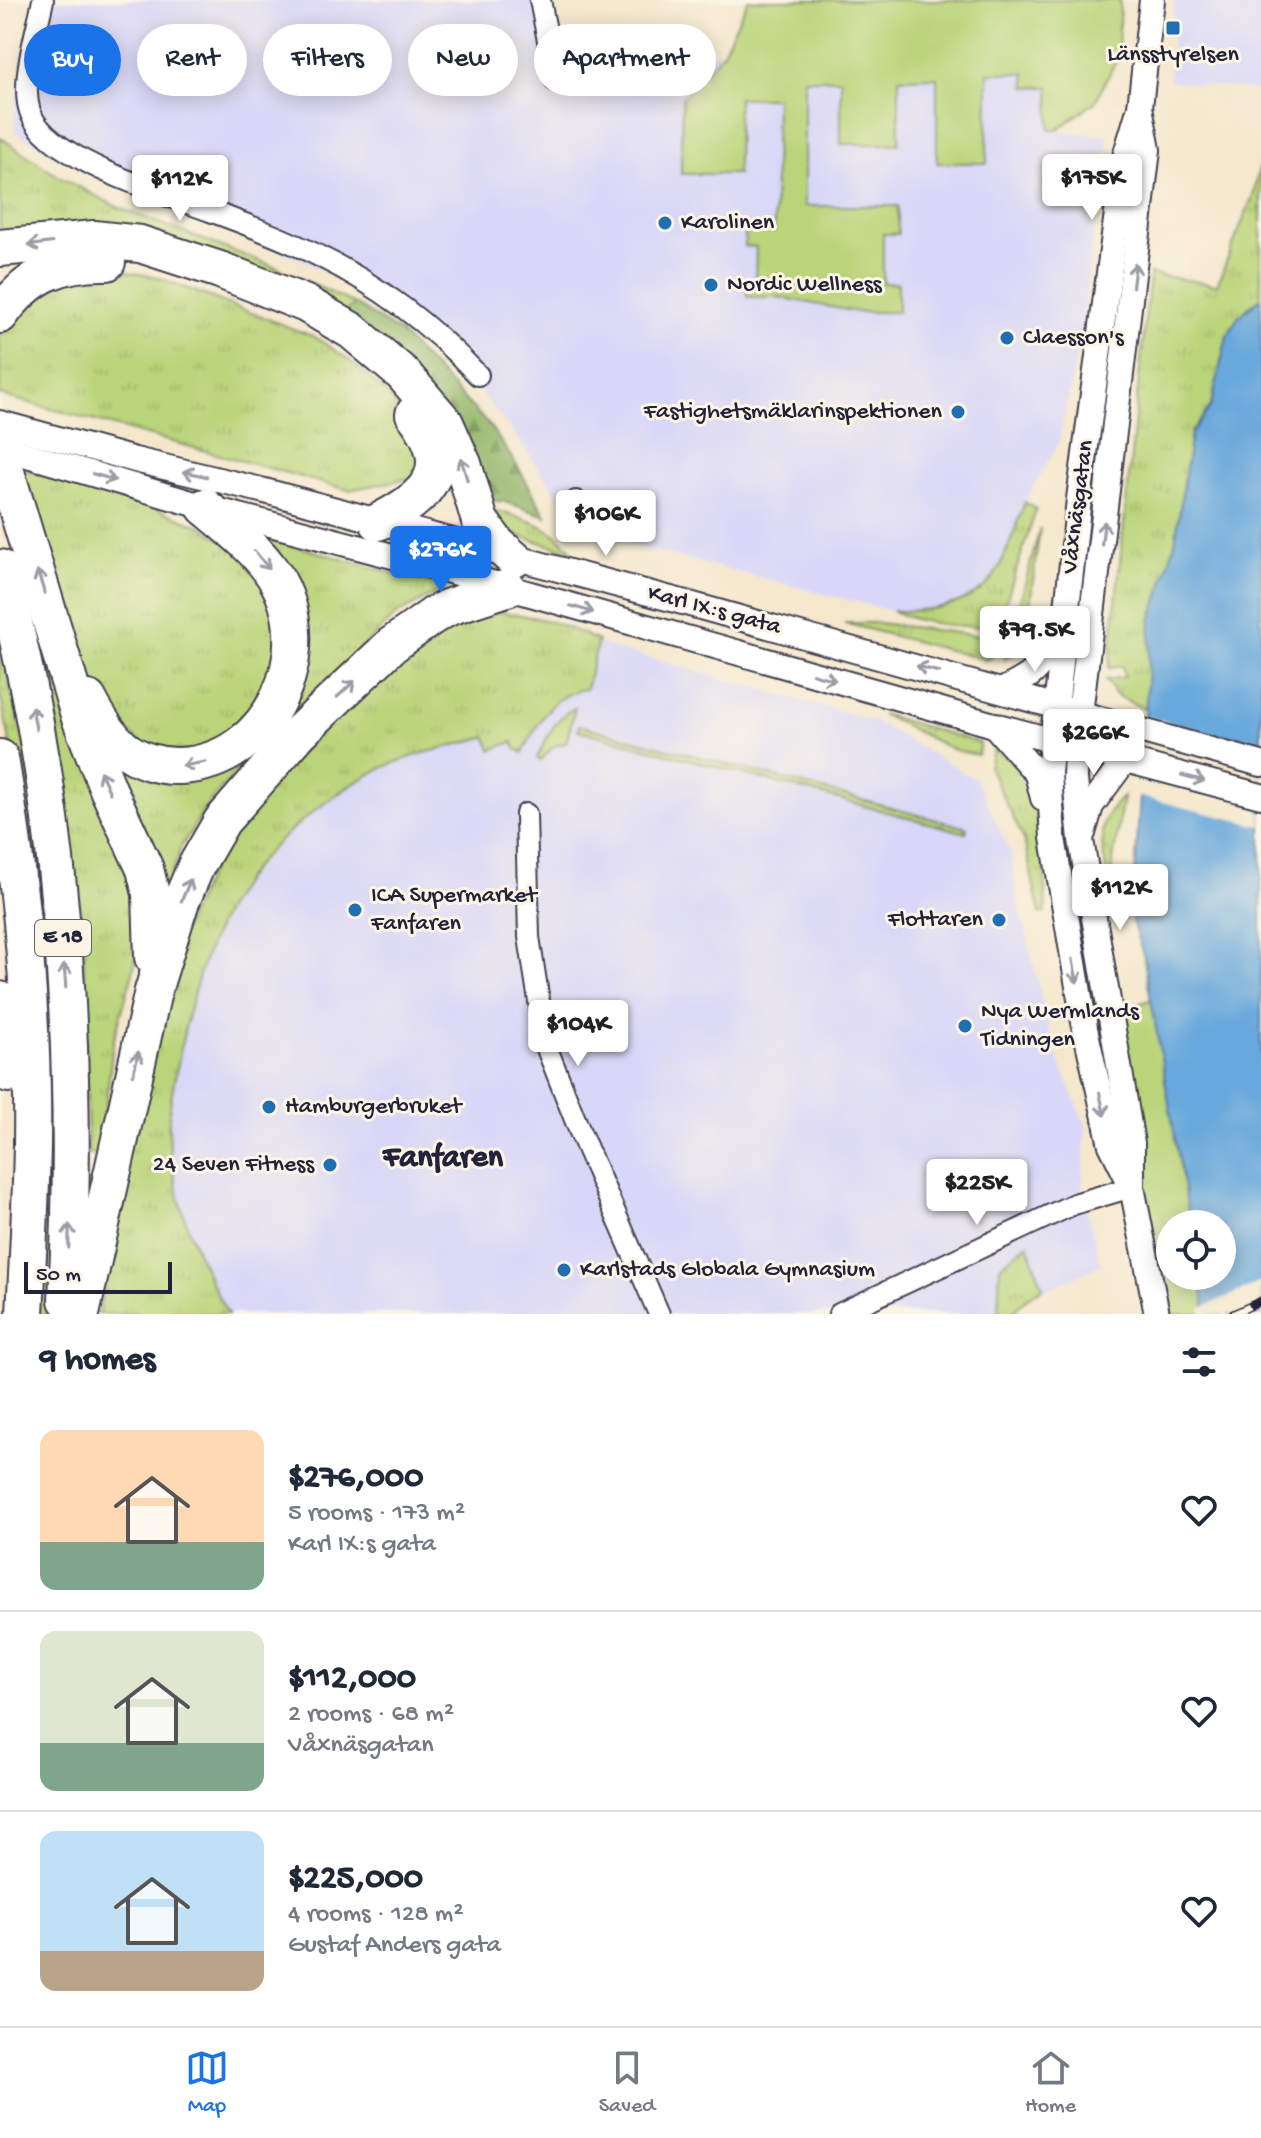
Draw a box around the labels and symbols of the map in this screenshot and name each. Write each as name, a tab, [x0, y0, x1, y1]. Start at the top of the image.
marker: Länsstyrelsen	[1164, 19, 1182, 37]
place label: Länsstyrelsen	[1107, 41, 1239, 70]
pin: $175K	[1036, 154, 1148, 222]
pin: $112K	[124, 155, 236, 223]
place label: Karolinen	[681, 209, 775, 238]
marker: Karolinen	[656, 214, 674, 232]
one-way arrow	[28, 237, 53, 252]
one-way arrow	[1126, 262, 1141, 289]
place label: Nordic Wellness	[727, 271, 883, 300]
marker: Nordic Wellness	[702, 276, 720, 294]
place label: Claesson's	[1023, 324, 1125, 353]
marker: Claesson's	[998, 329, 1016, 347]
place label: Fastighetsmäklarinspektionen	[643, 398, 943, 427]
marker: Fastighetsmäklarinspektionen	[949, 403, 967, 421]
street label: Våxnäsgatan	[1056, 438, 1102, 576]
one-way arrow	[456, 456, 471, 482]
one-way arrow	[183, 466, 209, 481]
one-way arrow	[90, 470, 116, 485]
pin: $106K	[550, 490, 662, 558]
one-way arrow	[1096, 521, 1111, 546]
pin: $276K	[385, 526, 497, 594]
one-way arrow	[253, 549, 271, 570]
one-way arrow	[33, 570, 48, 596]
street label: Karl IX:s gata	[644, 579, 784, 643]
one-way arrow	[569, 603, 595, 618]
pin: $79.5K	[970, 606, 1100, 674]
one-way arrow	[915, 661, 941, 676]
one-way arrow	[811, 670, 837, 685]
one-way arrow	[336, 679, 356, 698]
one-way arrow	[26, 706, 41, 732]
pin: $266K	[1038, 709, 1150, 777]
one-way arrow	[182, 757, 207, 772]
one-way arrow	[97, 771, 112, 795]
one-way arrow	[1180, 772, 1206, 787]
pin: $112K	[1064, 864, 1176, 932]
one-way arrow	[179, 878, 194, 903]
place label: ICA Supermarket Fanfaren	[370, 882, 539, 939]
marker: ICA Supermarket Fanfaren	[346, 901, 364, 919]
place label: Flottaren	[887, 906, 984, 935]
marker: Flottaren	[990, 911, 1008, 929]
road number: E 18	[35, 920, 91, 956]
one-way arrow	[1068, 957, 1083, 983]
one-way arrow	[57, 963, 72, 990]
place label: Nya Wermlands Tidningen	[979, 998, 1140, 1055]
pin: $104K	[522, 1000, 634, 1068]
marker: Nya Wermlands Tidningen	[956, 1017, 974, 1035]
one-way arrow	[129, 1051, 144, 1077]
one-way arrow	[1095, 1091, 1110, 1117]
place label: Hamburgerbruket	[285, 1093, 464, 1122]
marker: Hamburgerbruket	[260, 1098, 278, 1116]
district label: Fanfaren	[382, 1140, 504, 1178]
place label: 24 Seven Fitness	[153, 1151, 315, 1180]
marker: 24 Seven Fitness	[321, 1156, 339, 1174]
pin: $225K	[921, 1159, 1033, 1227]
one-way arrow	[62, 1223, 77, 1250]
place label: Karlstads Globala Gymnasium	[580, 1256, 875, 1285]
scale bar	[24, 1258, 172, 1294]
marker: Karlstads Globala Gymnasium	[555, 1261, 573, 1279]

